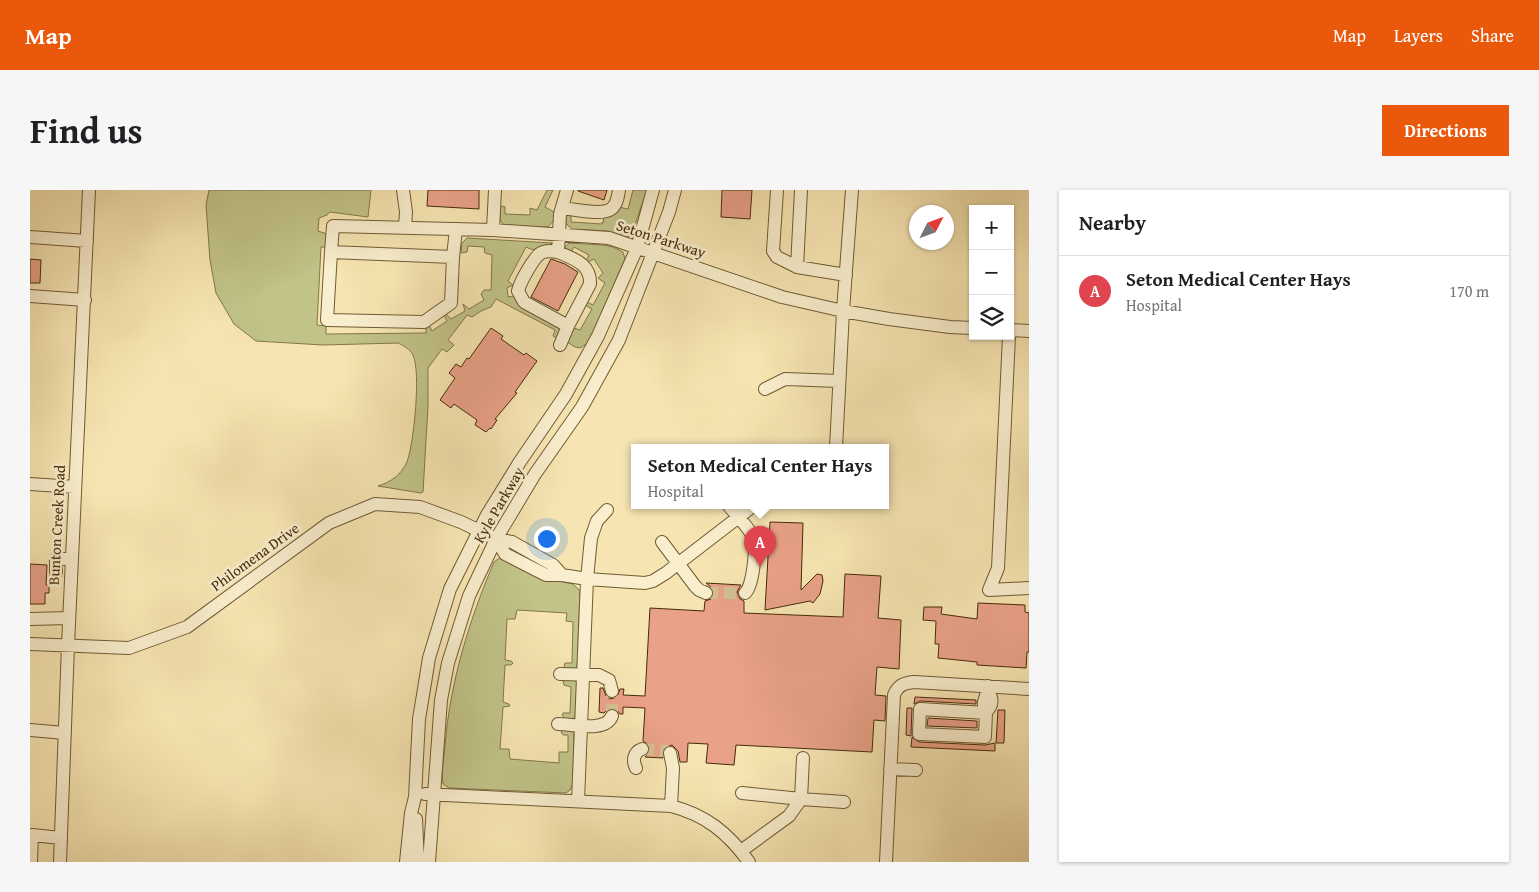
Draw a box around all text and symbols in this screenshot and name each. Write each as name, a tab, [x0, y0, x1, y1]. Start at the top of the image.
text: Map	[25, 18, 72, 53]
text: Map	[1333, 22, 1366, 49]
text: Layers	[1394, 22, 1443, 49]
text: Share	[1471, 22, 1514, 49]
text: Find us	[30, 105, 143, 156]
button: Directions	[1382, 105, 1509, 156]
north arrow	[909, 205, 954, 250]
map controls	[969, 205, 1014, 340]
button: +	[969, 205, 1014, 250]
text: Nearby	[1079, 207, 1146, 238]
street label: Seton Parkway	[614, 214, 709, 263]
button: −	[969, 250, 1014, 295]
text: Seton Medical Center Hays	[1126, 265, 1351, 293]
text: A	[1090, 279, 1100, 303]
text: 170 m	[1449, 279, 1489, 303]
text: Hospital	[1126, 293, 1182, 317]
button: layers	[969, 295, 1014, 340]
popup	[631, 444, 889, 509]
text: Seton Medical Center Hays	[648, 451, 872, 479]
street label: Kyle Parkway	[468, 462, 529, 547]
street label: Bunton Creek Road	[43, 464, 70, 586]
text: Hospital	[648, 479, 704, 503]
street label: Philomena Drive	[206, 517, 303, 596]
your location	[534, 526, 560, 552]
pin: A	[744, 526, 776, 567]

